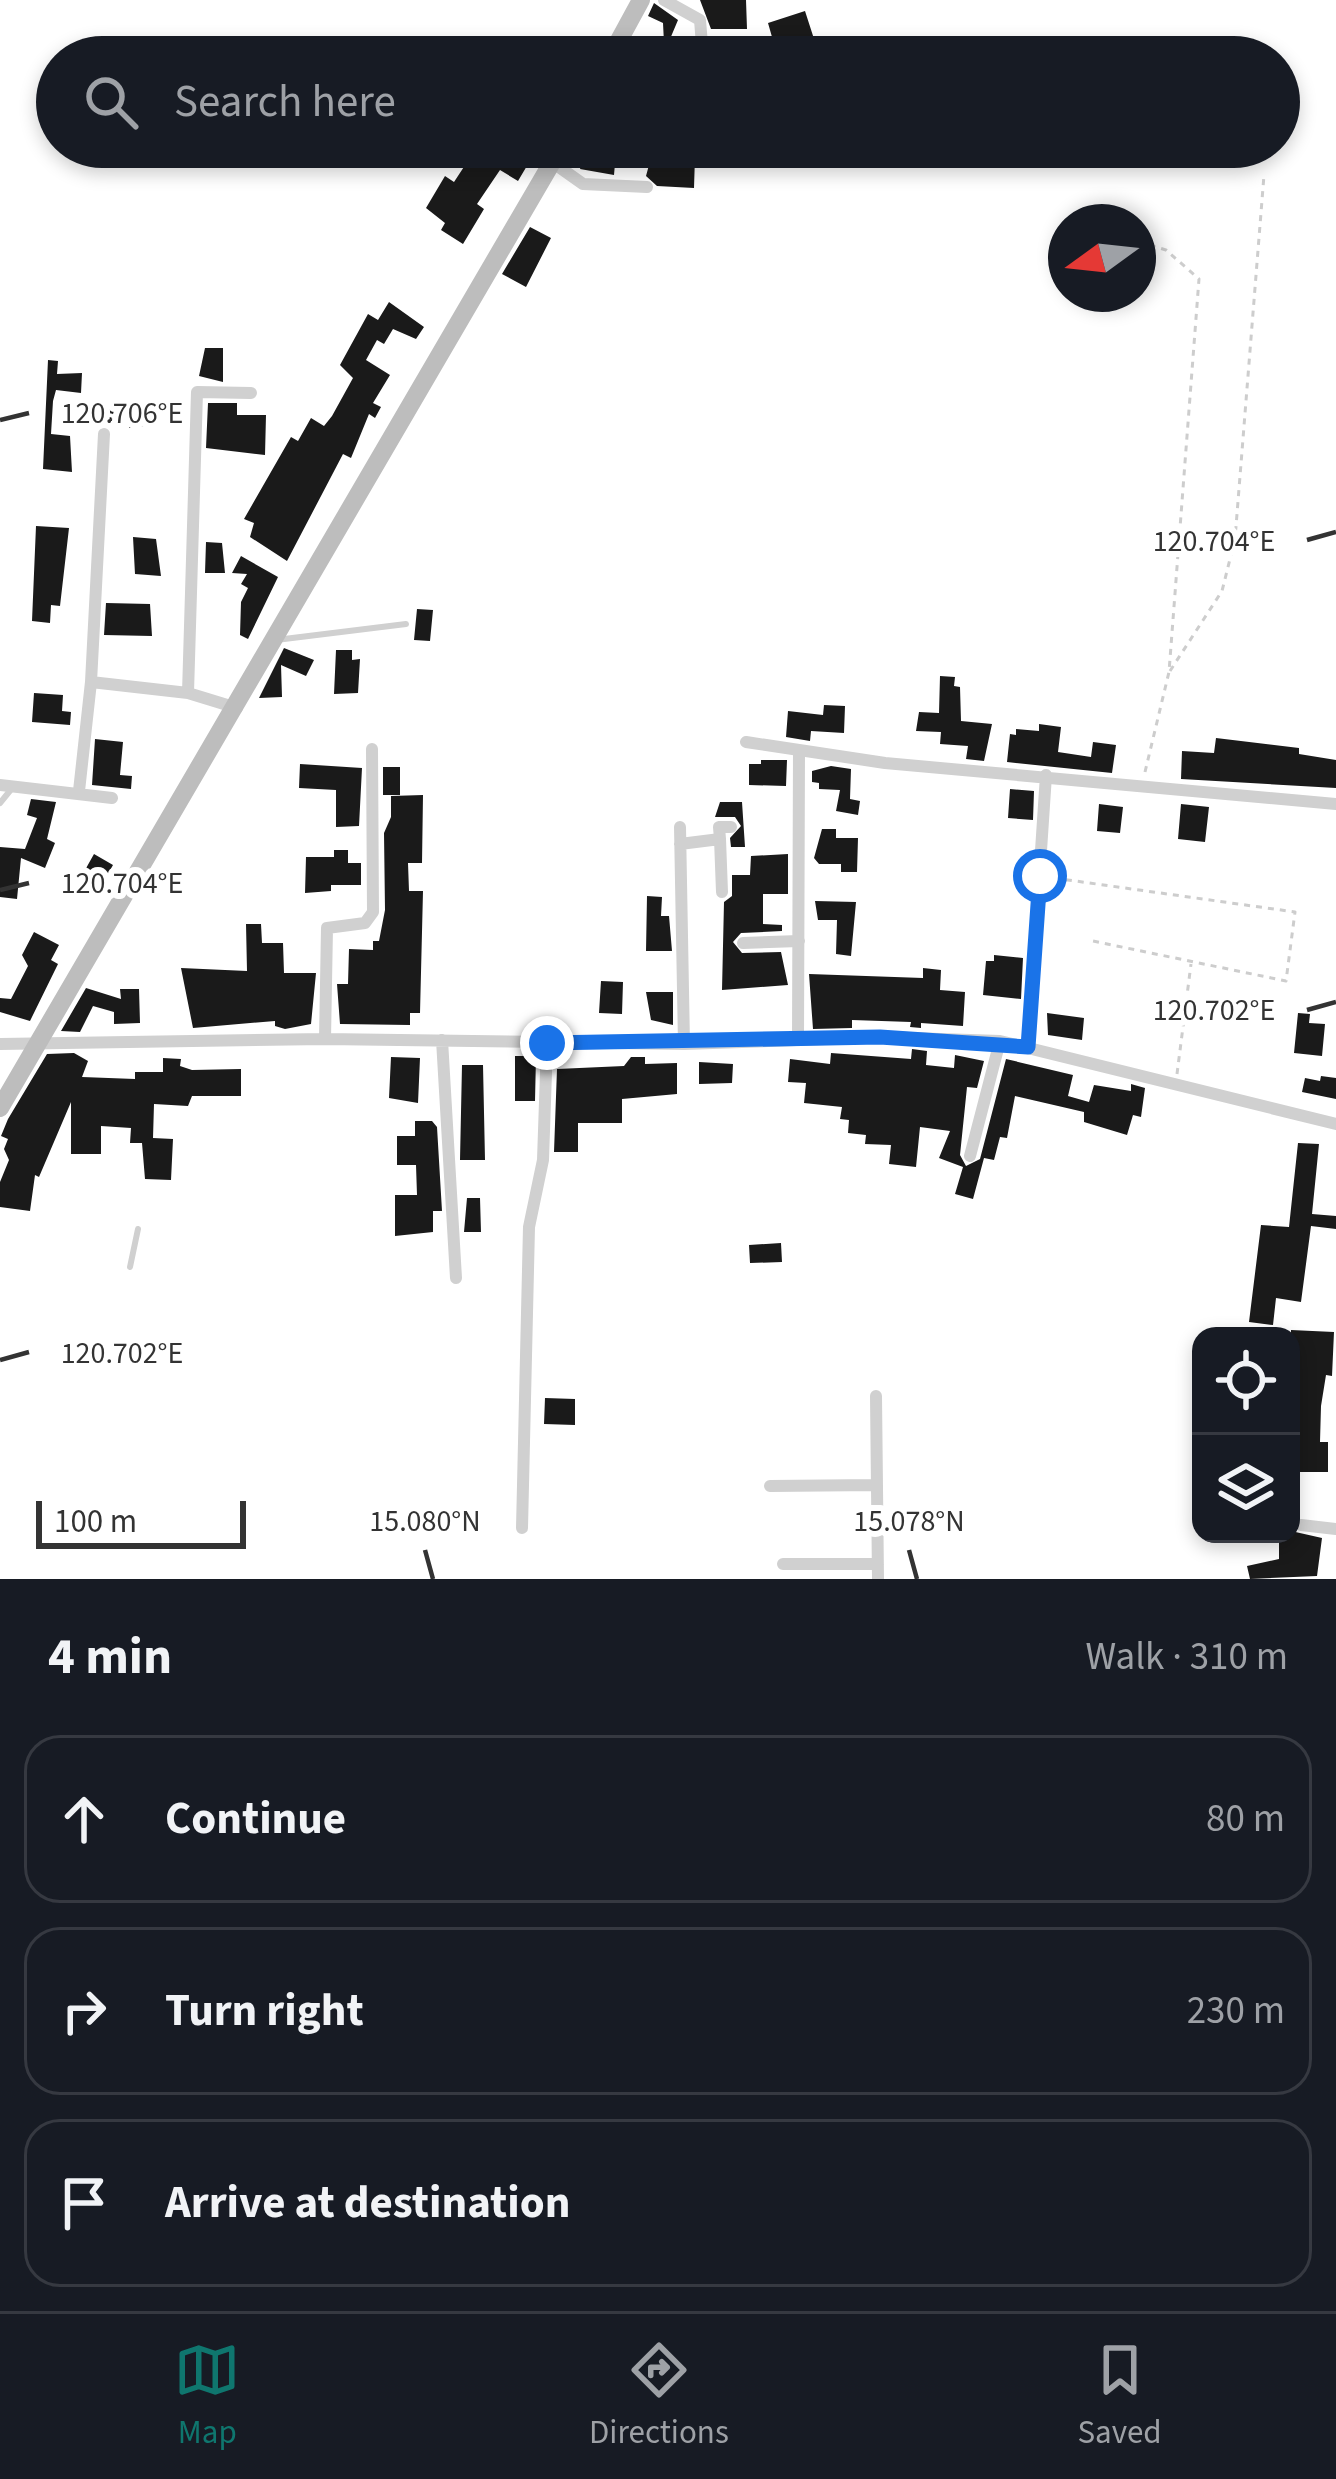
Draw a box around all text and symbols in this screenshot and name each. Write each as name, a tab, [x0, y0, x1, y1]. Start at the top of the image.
search box	[36, 36, 1300, 168]
icon: search	[78, 69, 144, 135]
text: Search here	[174, 70, 396, 134]
north arrow	[1048, 204, 1156, 312]
text: 120.706°E	[61, 392, 183, 435]
text: 120.704°E	[1153, 520, 1275, 563]
route start	[1013, 849, 1067, 903]
text: 120.704°E	[61, 862, 183, 905]
text: 120.702°E	[1153, 989, 1275, 1032]
route end	[520, 1016, 574, 1070]
map controls	[1192, 1327, 1300, 1543]
button: locate	[1192, 1327, 1300, 1435]
text: 120.702°E	[61, 1332, 183, 1375]
button: layers	[1192, 1435, 1300, 1543]
scale bar	[36, 1495, 246, 1548]
text: 100 m	[54, 1498, 137, 1545]
text: 15.080°N	[369, 1500, 481, 1543]
text: 15.078°N	[853, 1500, 965, 1543]
text: 4 min	[48, 1621, 172, 1693]
text: Walk · 310 m	[1085, 1629, 1288, 1685]
icon: ahead	[51, 1786, 117, 1852]
text: Continue	[165, 1787, 346, 1851]
text: 80 m	[1206, 1791, 1285, 1847]
icon: right	[51, 1978, 117, 2044]
text: Turn right	[165, 1979, 364, 2043]
text: 230 m	[1187, 1983, 1285, 2039]
icon: arrive	[51, 2170, 117, 2236]
text: Arrive at destination	[165, 2171, 570, 2235]
tab: Map	[174, 2337, 240, 2456]
tab: Directions	[589, 2337, 729, 2456]
tab: Saved	[1077, 2337, 1162, 2456]

